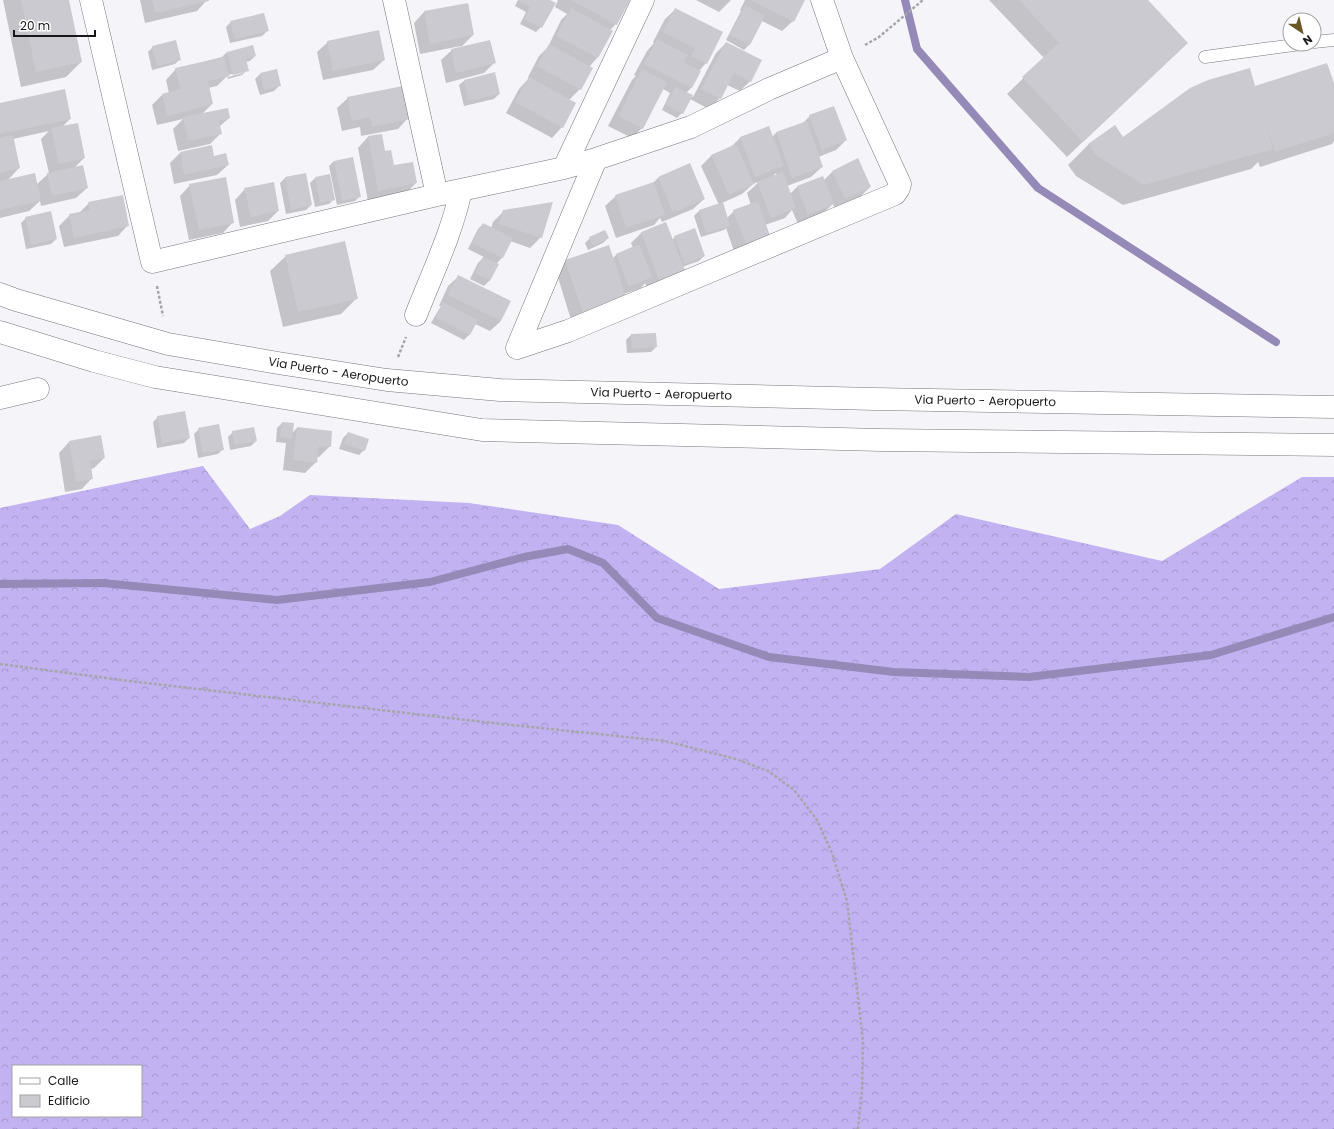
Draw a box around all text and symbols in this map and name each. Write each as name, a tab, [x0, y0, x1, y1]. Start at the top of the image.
scale bar	[14, 12, 95, 38]
north arrow	[1282, 12, 1322, 52]
text: 20 m	[20, 17, 50, 34]
text: N	[1300, 31, 1316, 49]
street label: Via Puerto - Aeropuerto	[267, 352, 410, 390]
street label: Via Puerto - Aeropuerto	[590, 383, 733, 404]
street label: Via Puerto - Aeropuerto	[914, 391, 1056, 410]
legend	[12, 1065, 142, 1117]
text: Calle	[48, 1072, 79, 1089]
text: Edificio	[48, 1092, 90, 1109]

